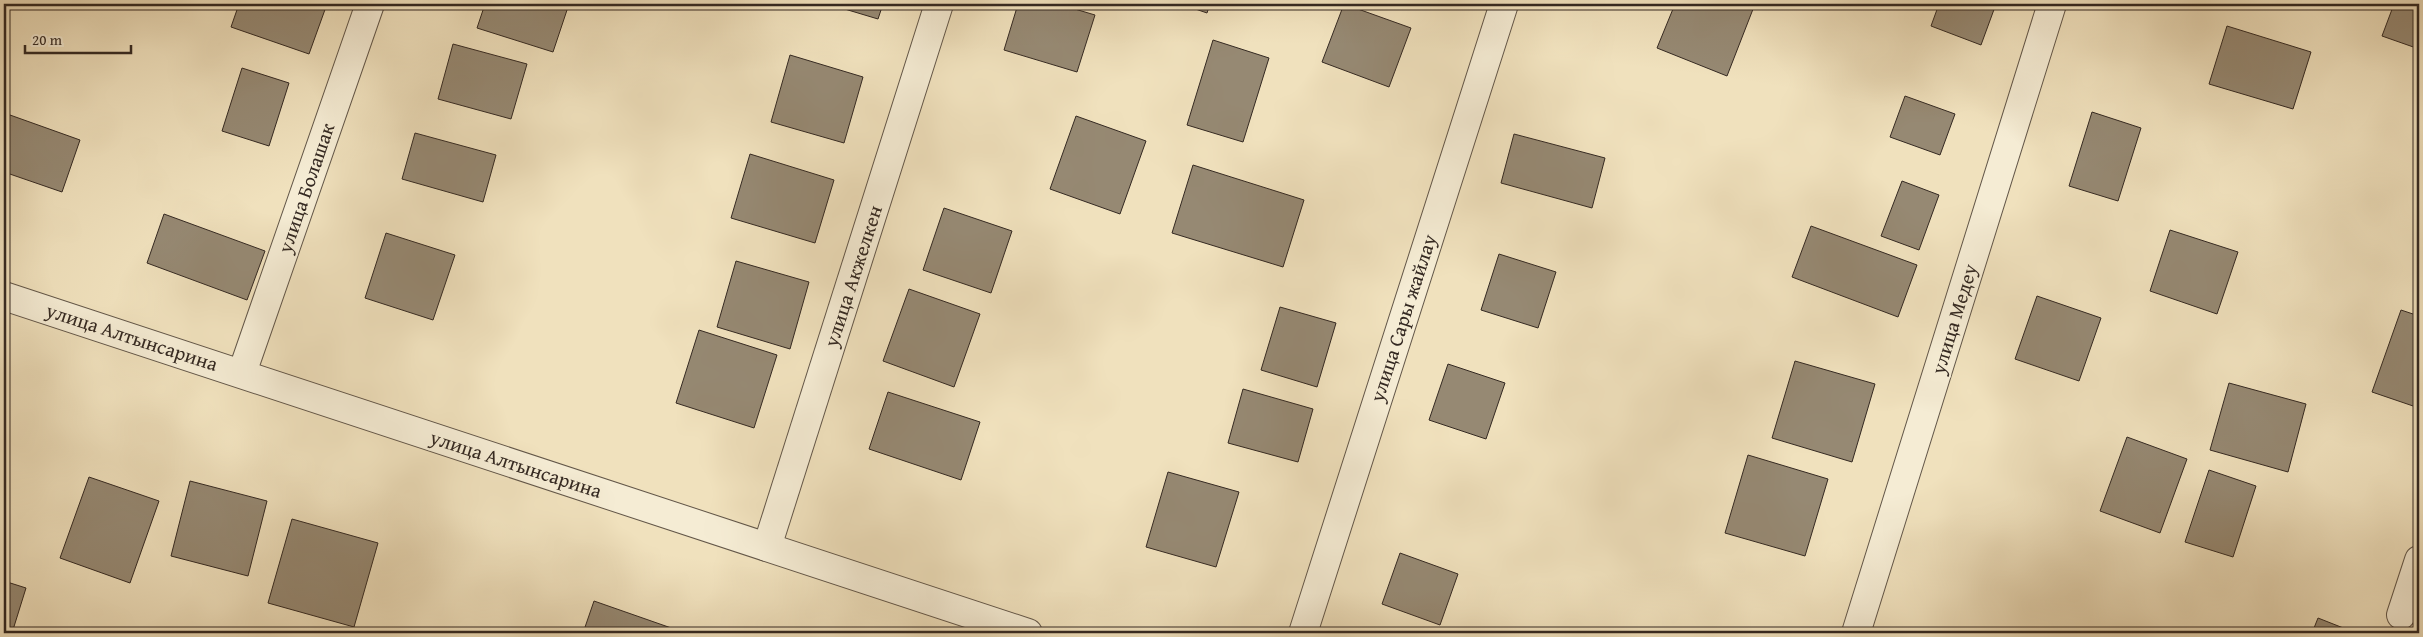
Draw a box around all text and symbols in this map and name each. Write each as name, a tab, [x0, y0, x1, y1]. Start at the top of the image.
scale bar	[25, 22, 131, 54]
text: 20 m	[32, 29, 63, 50]
street label: улица Болашак	[269, 119, 341, 258]
street label: улица Акжелкен	[816, 201, 889, 351]
street label: улица Сары жайлау	[1361, 230, 1443, 406]
street label: улица Медеу	[1923, 260, 1984, 379]
street label: улица Алтынсарина	[42, 295, 222, 378]
street label: улица Алтынсарина	[426, 422, 606, 505]

